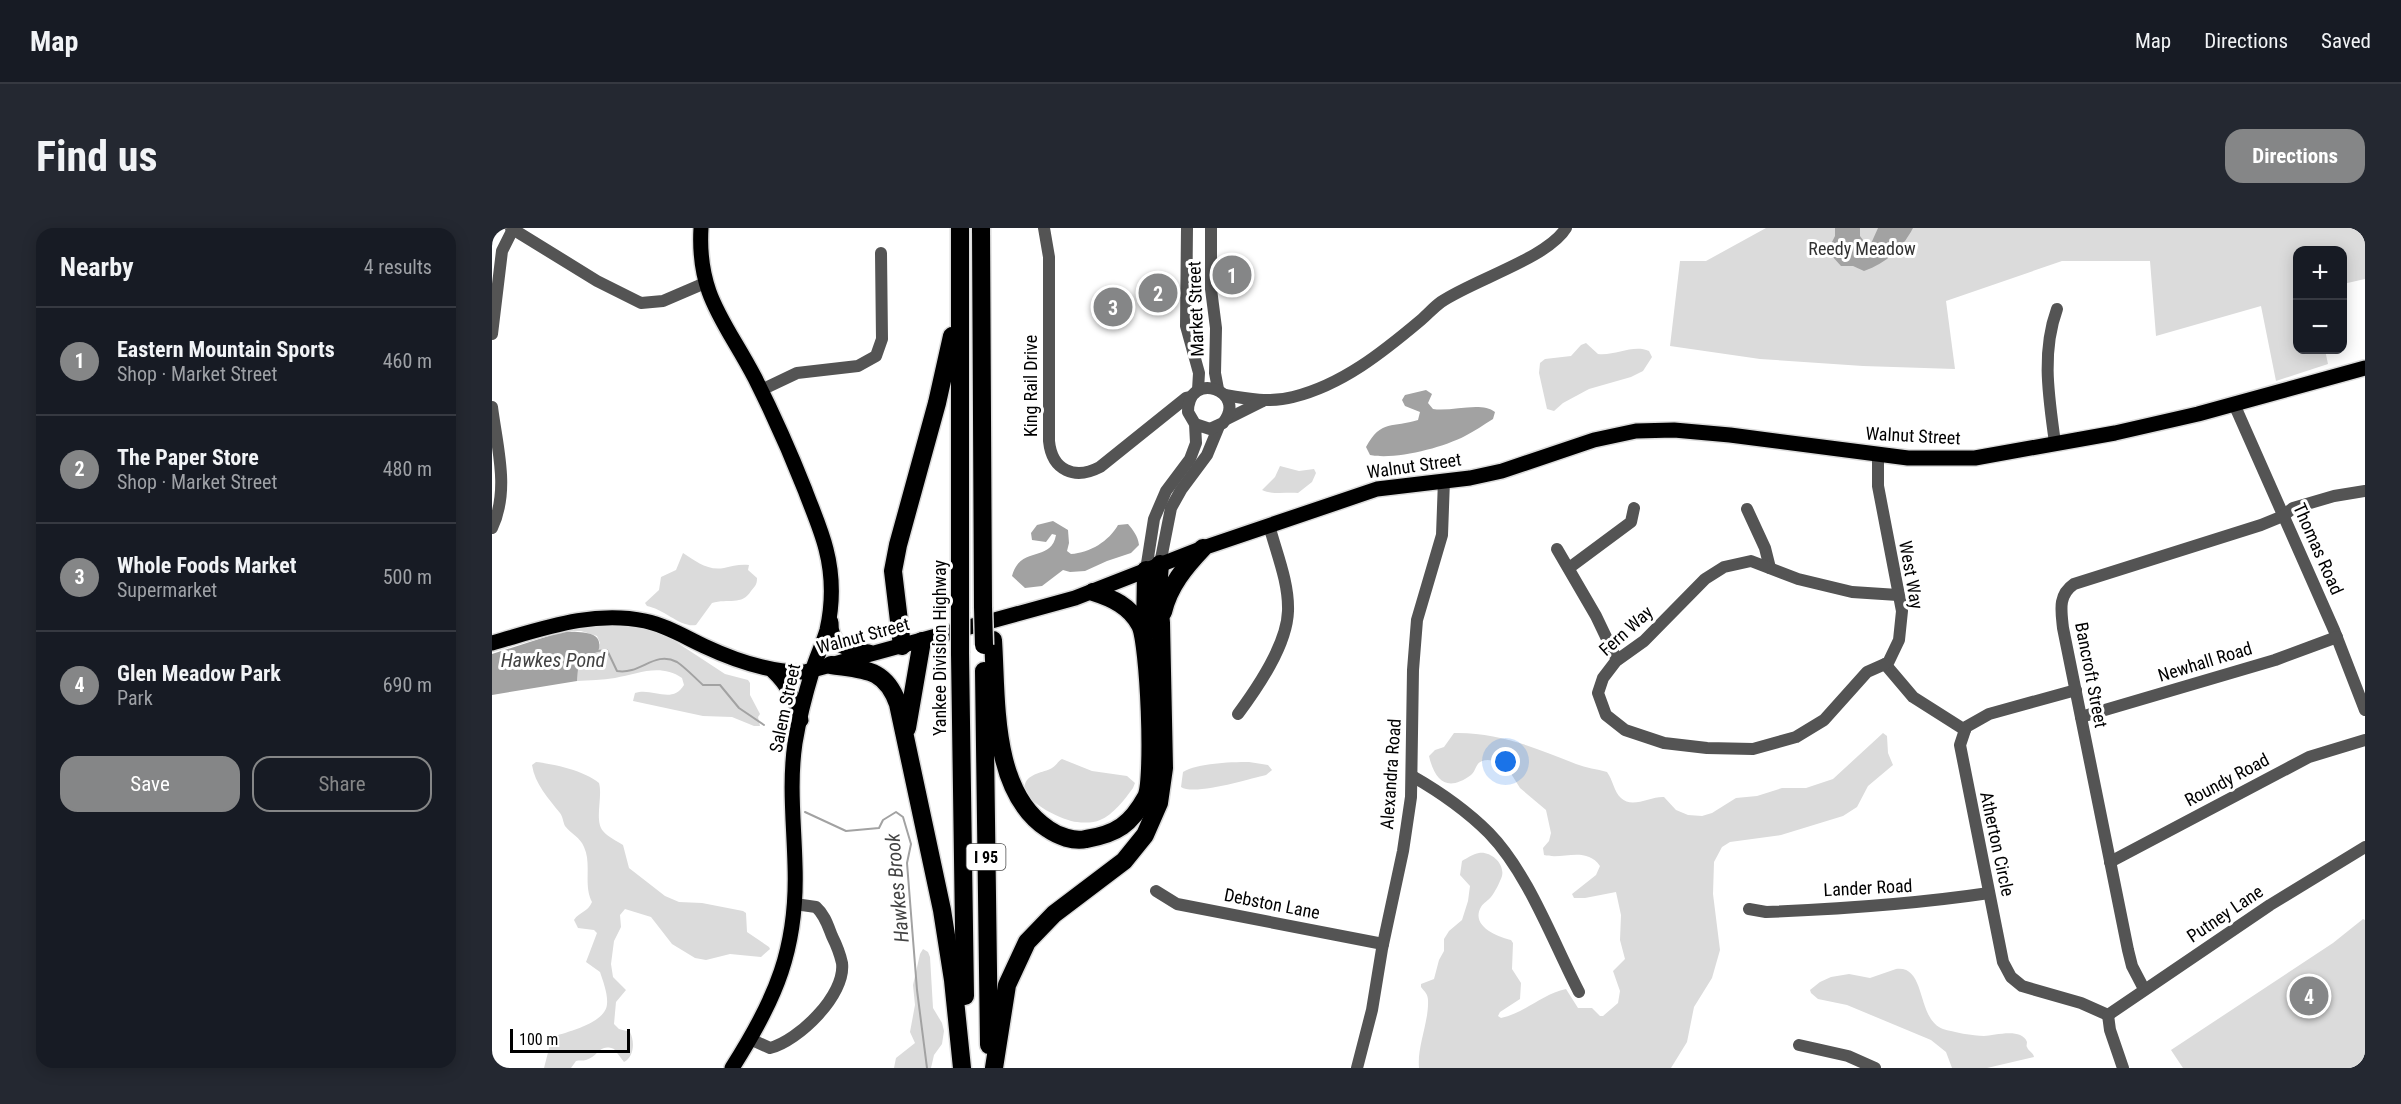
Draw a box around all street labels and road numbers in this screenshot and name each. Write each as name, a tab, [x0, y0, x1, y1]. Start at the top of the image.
street label: Market Street	[1183, 261, 1208, 357]
street label: King Rail Drive	[1020, 335, 1041, 437]
street label: Walnut Street	[1865, 423, 1961, 448]
street label: Walnut Street	[1365, 448, 1463, 483]
street label: Thomas Road	[2289, 500, 2348, 598]
street label: West Way	[1895, 539, 1928, 611]
street label: Yankee Division Highway	[929, 559, 950, 736]
street label: Fern Way	[1595, 601, 1657, 660]
street label: Walnut Street	[814, 613, 912, 658]
street label: Bancroft Street	[2071, 620, 2112, 730]
street label: Newhall Road	[2155, 637, 2254, 686]
street label: Salem Street	[765, 662, 804, 754]
street label: Alexandra Road	[1376, 718, 1405, 830]
street label: Roundy Road	[2181, 749, 2273, 811]
street label: Atherton Circle	[1976, 790, 2019, 898]
road number: I 95	[966, 844, 1006, 870]
street label: Lander Road	[1823, 875, 1913, 900]
street label: Putney Lane	[2183, 881, 2267, 947]
street label: Debston Lane	[1222, 884, 1322, 923]

